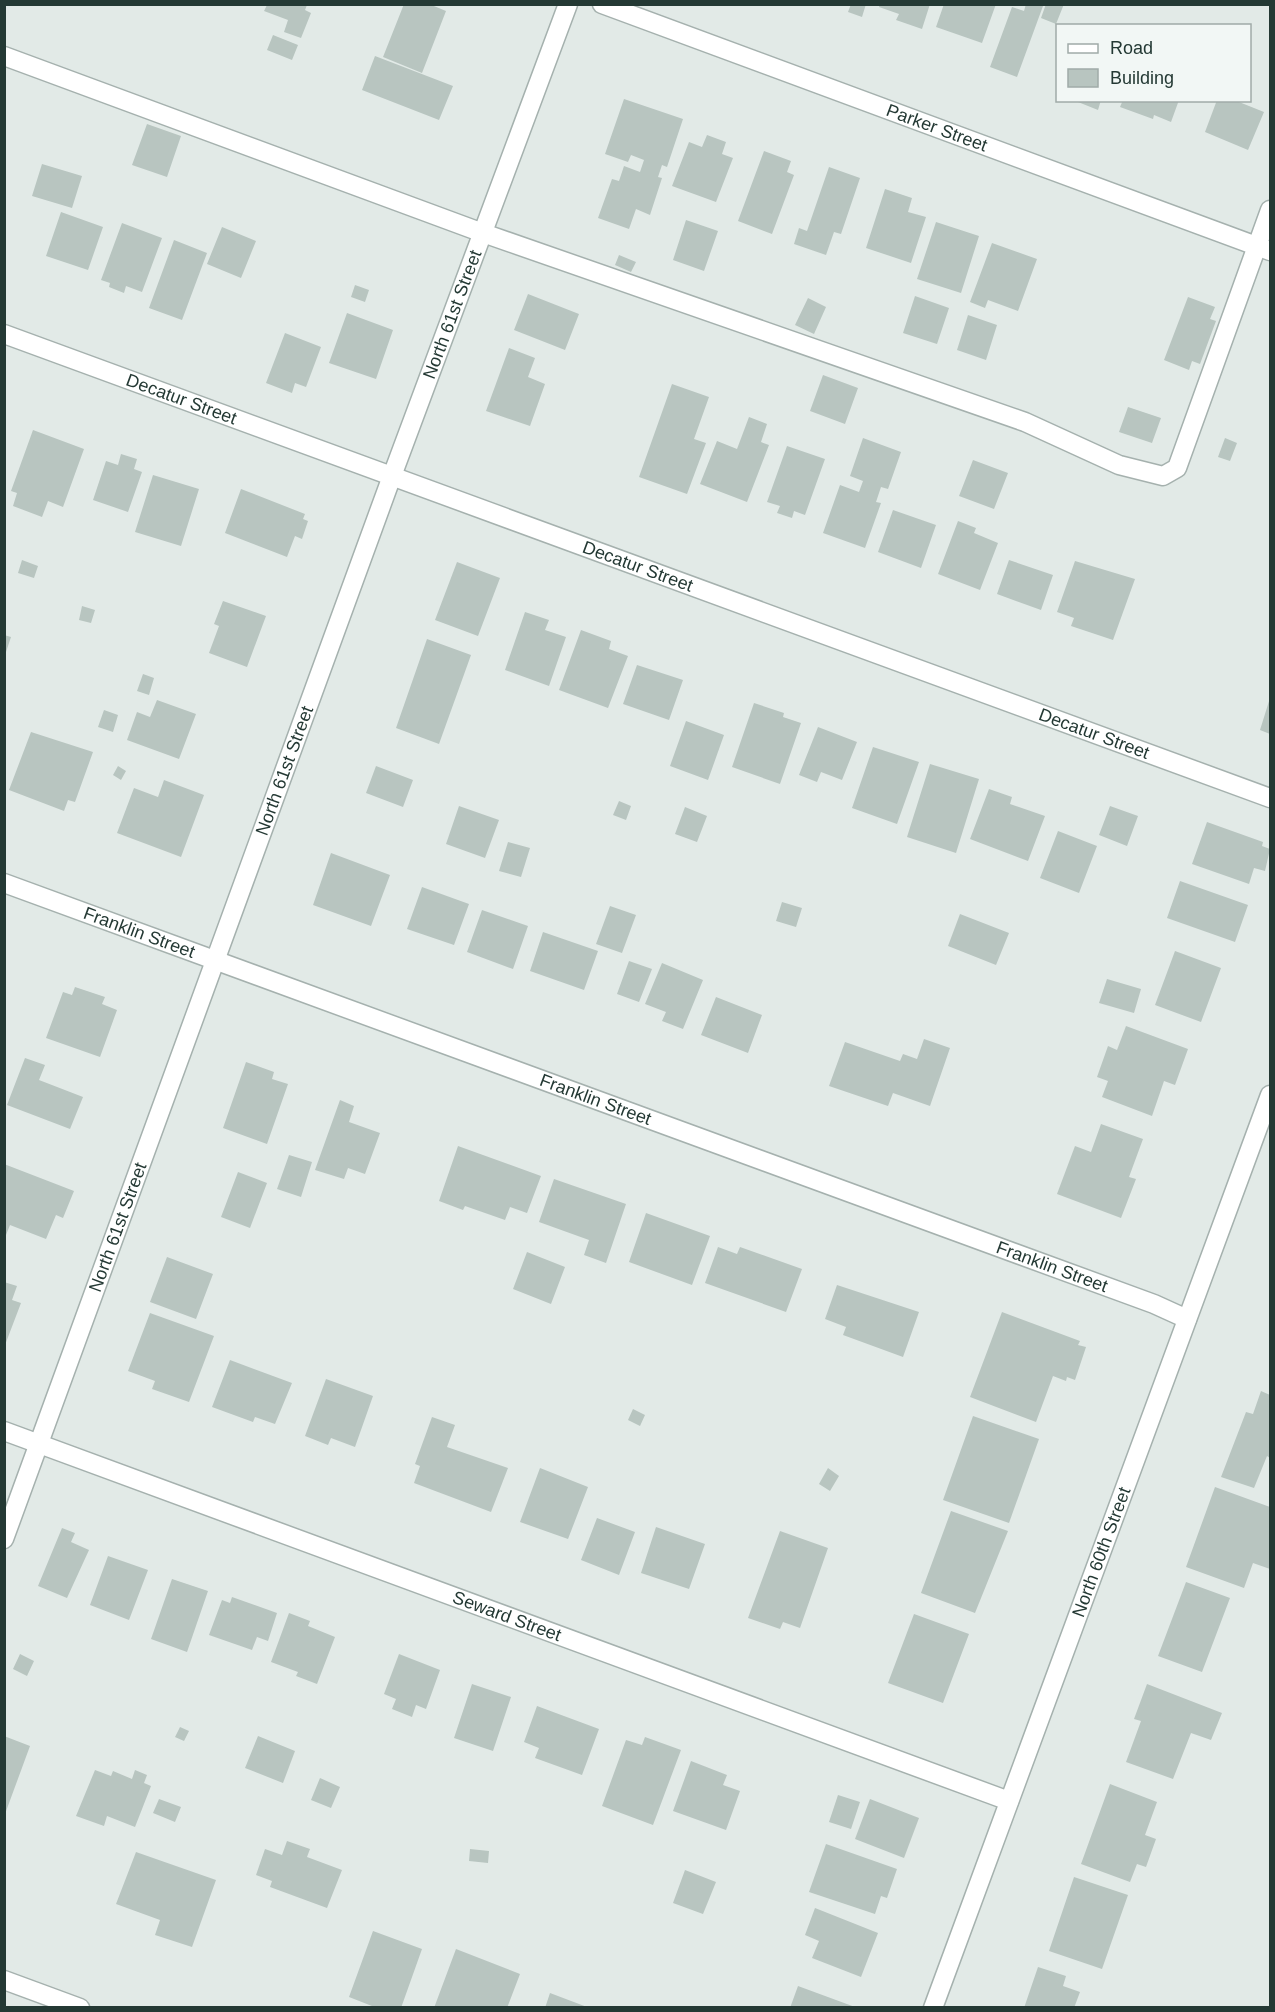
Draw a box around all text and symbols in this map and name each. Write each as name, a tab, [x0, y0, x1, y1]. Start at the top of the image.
legend	[1056, 24, 1251, 102]
text: Road	[1110, 38, 1153, 58]
text: Building	[1110, 68, 1174, 88]
street label: Parker Street	[884, 100, 990, 156]
street label: North 61st Street	[419, 247, 485, 382]
street label: Decatur Street	[123, 370, 239, 428]
street label: Decatur Street	[580, 537, 696, 596]
street label: North 61st Street	[252, 703, 317, 838]
street label: Decatur Street	[1036, 704, 1152, 763]
street label: Franklin Street	[81, 903, 198, 962]
street label: Franklin Street	[537, 1070, 654, 1129]
street label: North 61st Street	[85, 1160, 151, 1295]
street label: Franklin Street	[994, 1237, 1110, 1296]
street label: North 60th Street	[1068, 1484, 1134, 1620]
street label: Seward Street	[450, 1587, 564, 1645]

